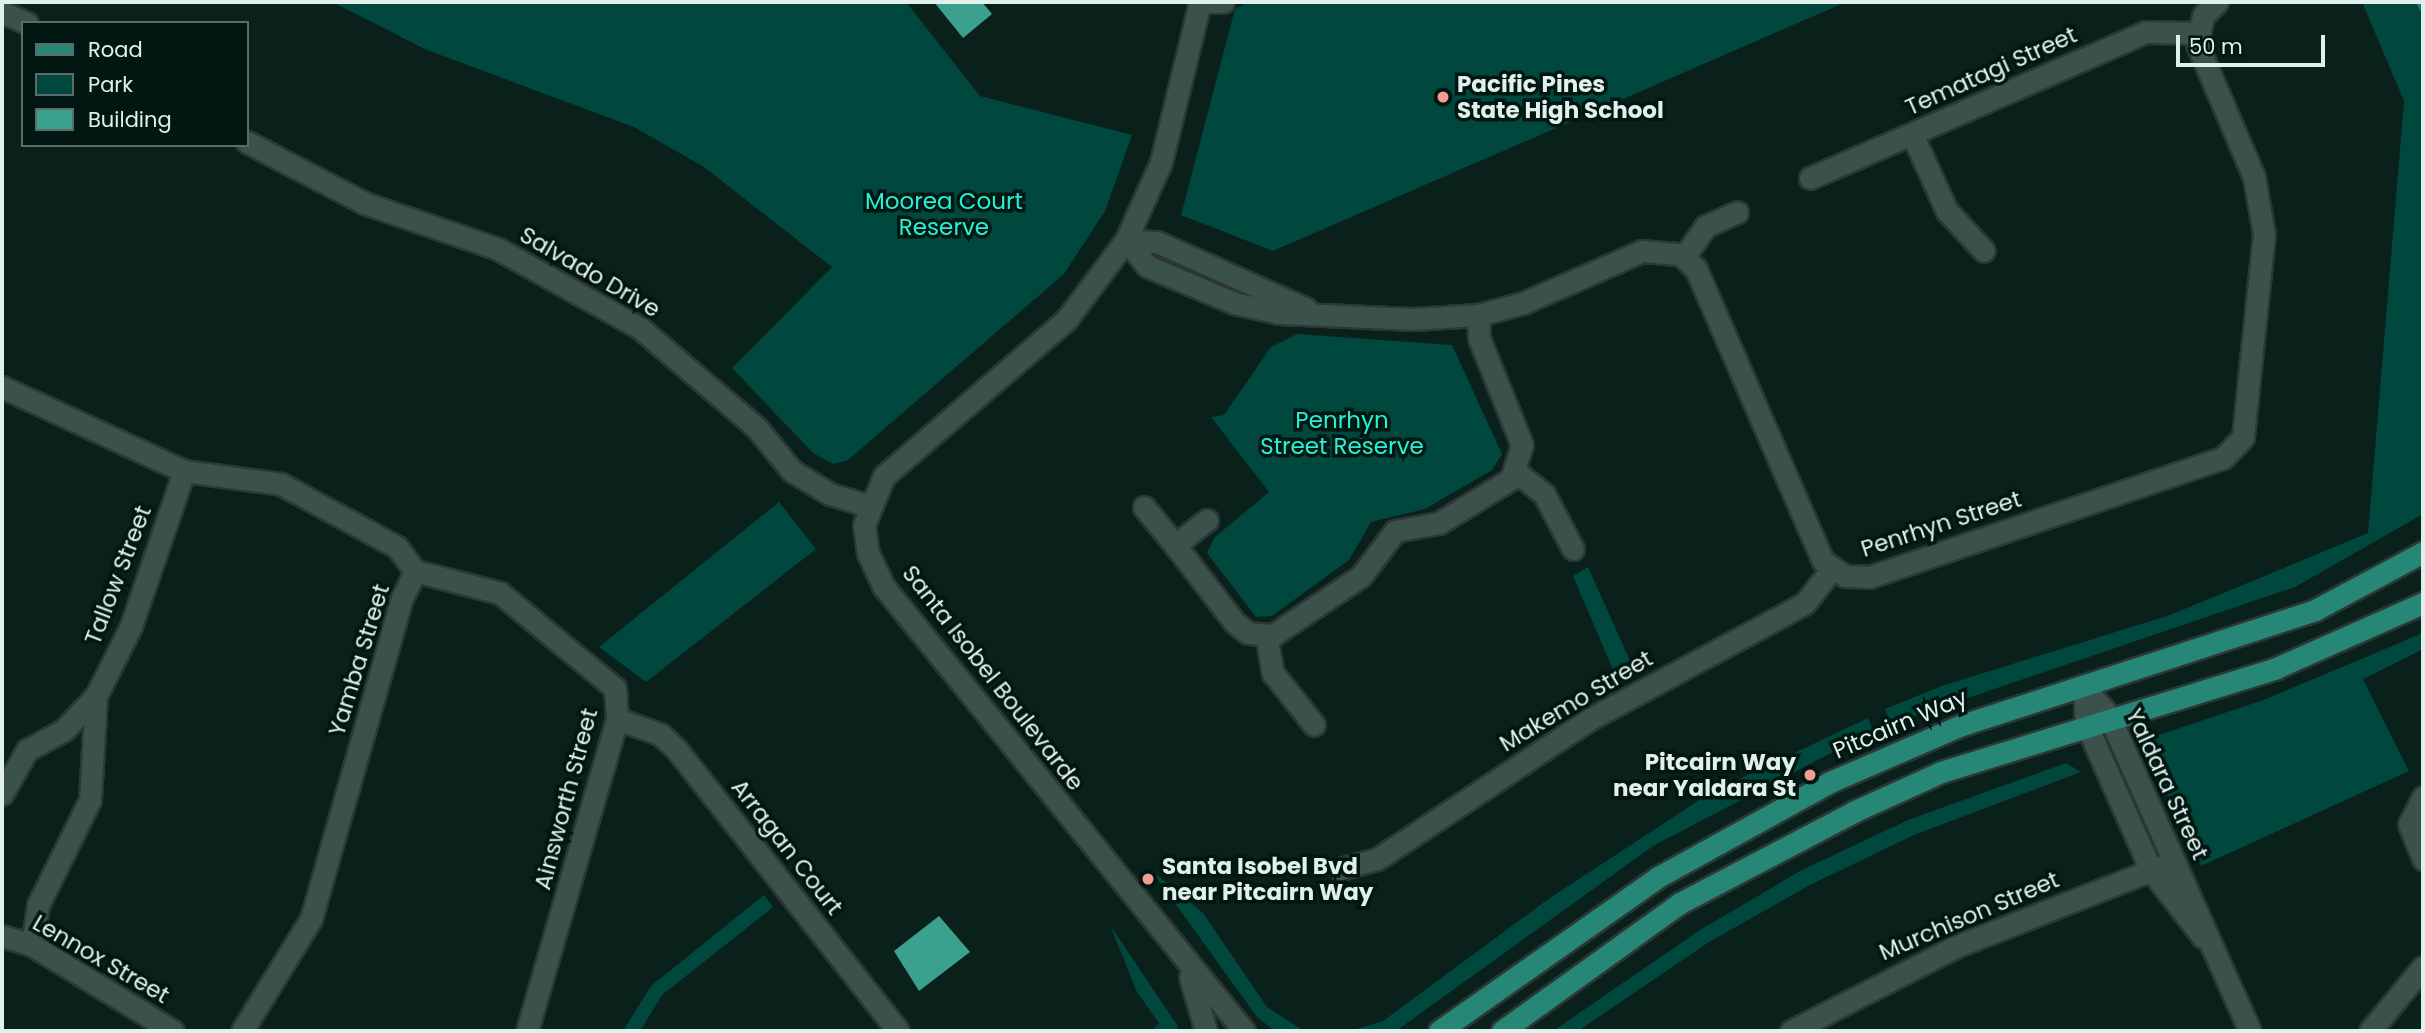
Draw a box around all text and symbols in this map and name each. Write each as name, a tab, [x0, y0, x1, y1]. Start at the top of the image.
legend	[21, 21, 248, 147]
street label: Tematagi Street	[1901, 21, 2081, 121]
scale bar	[2180, 21, 2329, 65]
text: 50 m	[2189, 32, 2243, 61]
text: Road	[88, 35, 143, 64]
text: Park	[88, 70, 133, 99]
place label: Pacific Pines State High School	[1457, 70, 1664, 124]
marker: Pacific Pines State High School	[1435, 89, 1451, 105]
text: Building	[88, 105, 172, 134]
park label: Moorea Court Reserve	[865, 187, 1023, 241]
street label: Salvado Drive	[515, 221, 665, 323]
park label: Penrhyn Street Reserve	[1260, 406, 1424, 460]
street label: Penrhyn Street	[1857, 485, 2025, 563]
street label: Tallow Street	[79, 502, 157, 648]
street label: Santa Isobel Boulevarde	[897, 560, 1089, 796]
street label: Yamba Street	[323, 581, 395, 739]
street label: Makemo Street	[1495, 645, 1657, 757]
street label: Pitcairn Way	[1829, 683, 1971, 765]
street label: Yaldara Street	[2120, 704, 2214, 864]
street label: Ainsworth Street	[529, 705, 603, 893]
place label: Pitcairn Way near Yaldara St	[1613, 748, 1796, 802]
marker: Pitcairn Way near Yaldara St	[1802, 767, 1818, 783]
street label: Arragan Court	[726, 774, 848, 920]
place label: Santa Isobel Bvd near Pitcairn Way	[1162, 852, 1373, 906]
street label: Murchison Street	[1875, 866, 2063, 966]
marker: Santa Isobel Bvd near Pitcairn Way	[1140, 871, 1156, 887]
street label: Lennox Street	[28, 909, 174, 1009]

